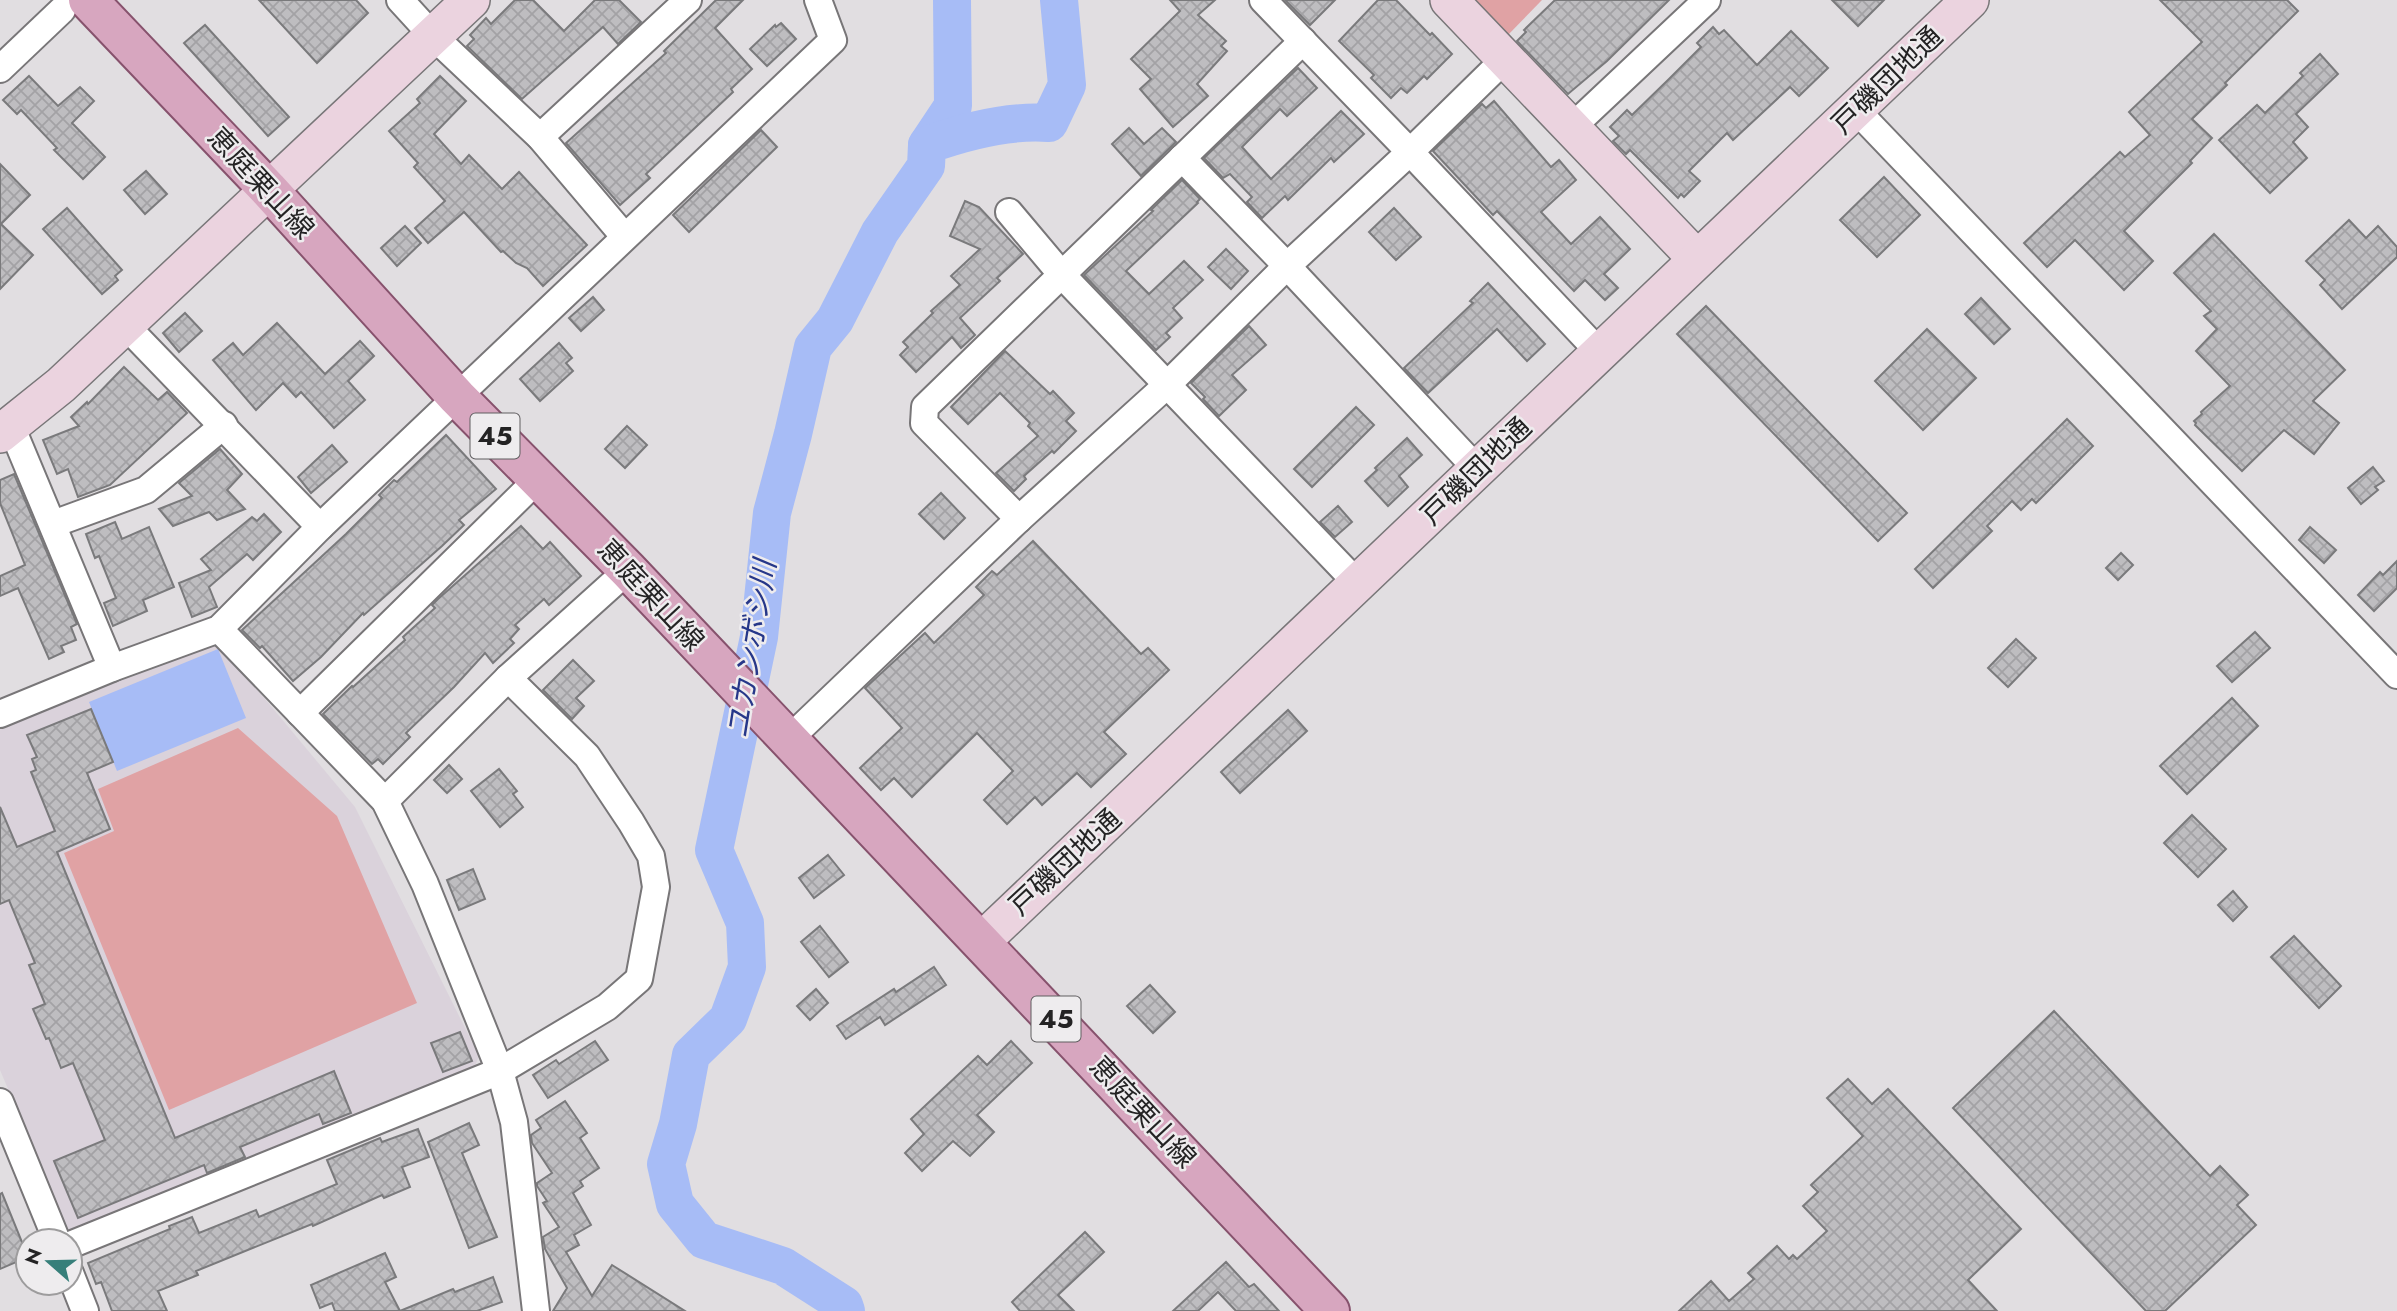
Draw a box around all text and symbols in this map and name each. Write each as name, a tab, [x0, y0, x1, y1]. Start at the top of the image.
street label: 戸磯団地通	[1822, 17, 1952, 143]
street label: 恵庭栗山線	[198, 118, 324, 248]
street label: 戸磯団地通	[1411, 408, 1541, 534]
road number: 45	[470, 414, 520, 458]
street label: 恵庭栗山線	[588, 530, 714, 660]
water label: ユカンボシ川	[716, 554, 787, 741]
street label: 戸磯団地通	[1000, 799, 1130, 925]
road number: 45	[1032, 996, 1080, 1042]
street label: 恵庭栗山線	[1080, 1047, 1206, 1177]
north arrow	[14, 1227, 84, 1297]
text: N	[18, 1245, 49, 1268]

